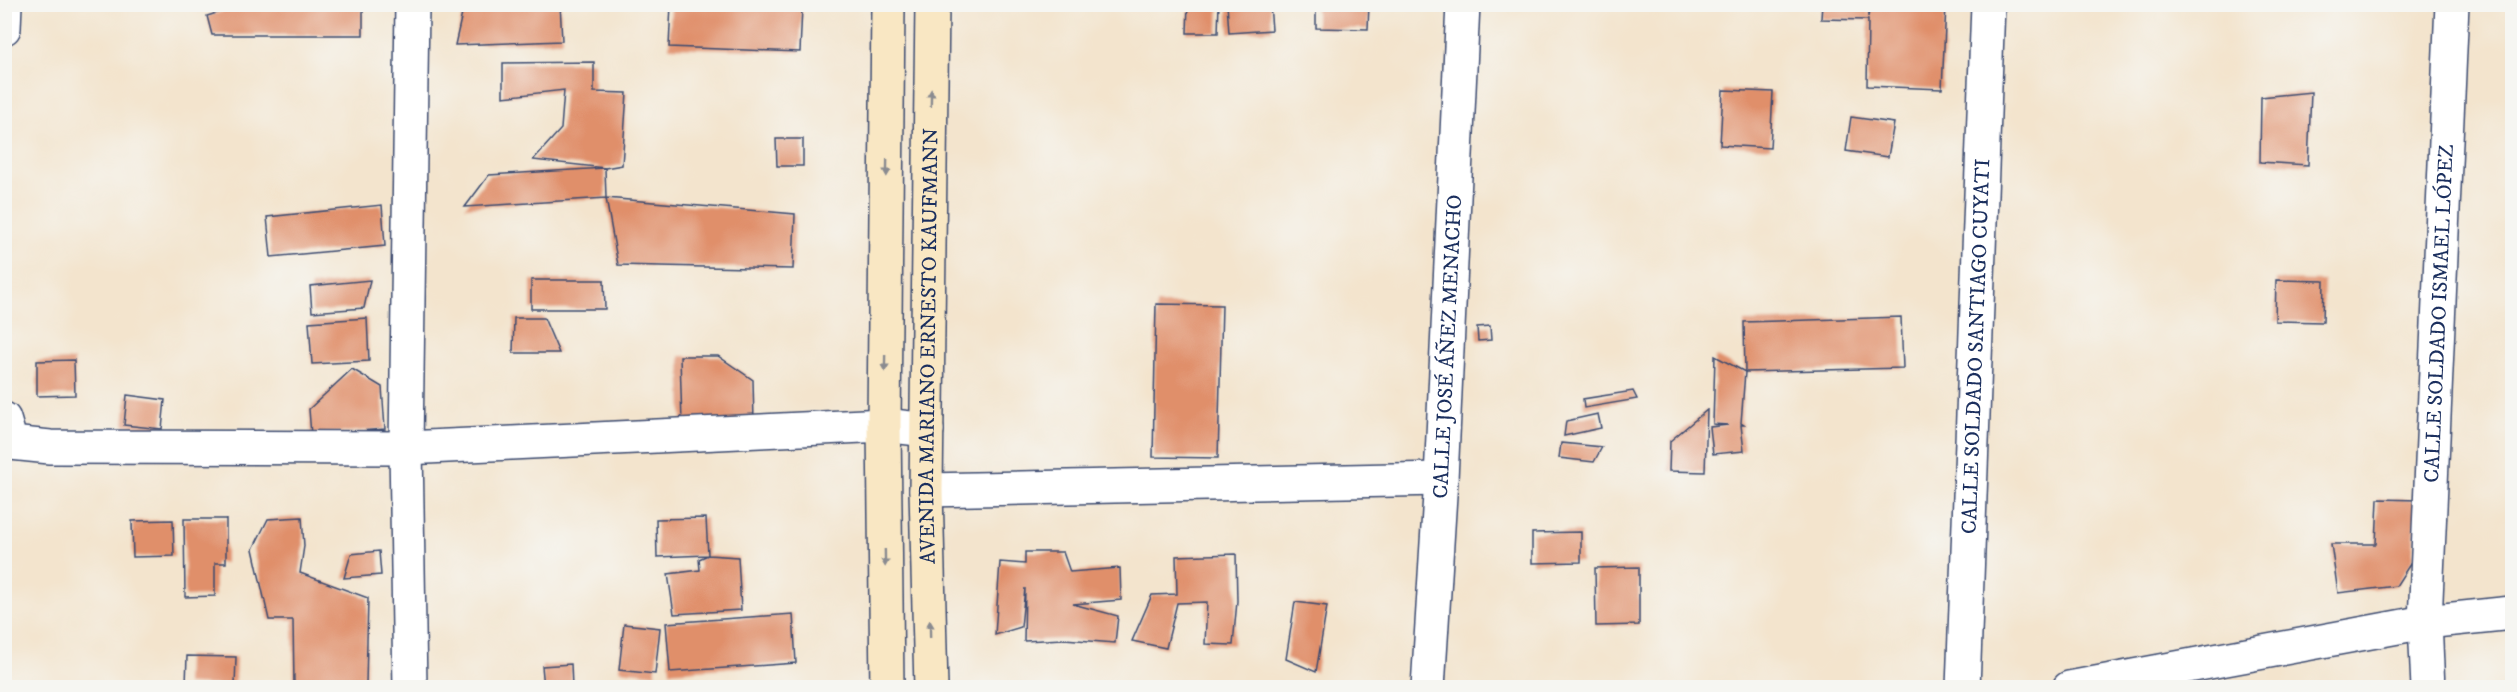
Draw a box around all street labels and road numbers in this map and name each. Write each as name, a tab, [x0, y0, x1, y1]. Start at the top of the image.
street label: AVENIDA MARIANO ERNESTO KAUFMANN	[914, 128, 944, 565]
street label: CALLE SOLDADO ISMAEL LÓPEZ	[2419, 144, 2460, 483]
street label: CALLE SOLDADO SANTIAGO CUYATI	[1957, 158, 1996, 535]
street label: CALLE JOSÉ ÁÑEZ MENACHO	[1428, 194, 1468, 499]

